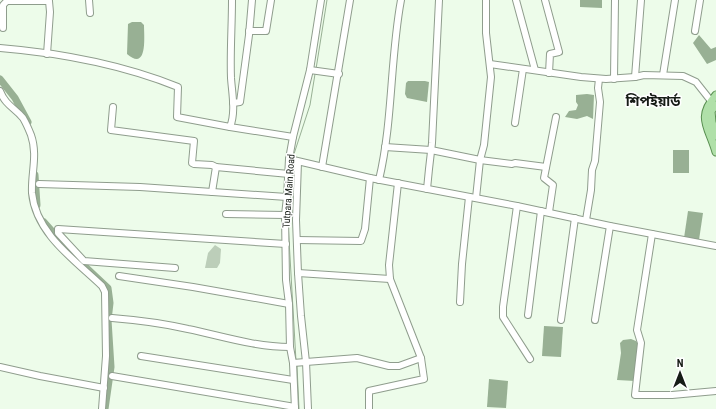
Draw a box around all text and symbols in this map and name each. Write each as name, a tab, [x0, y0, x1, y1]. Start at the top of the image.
district label: শিপইয়ার্ড	[625, 92, 681, 109]
street label: Tutpara Main Road	[280, 154, 297, 228]
north arrow	[660, 353, 700, 393]
text: N	[677, 357, 684, 370]

